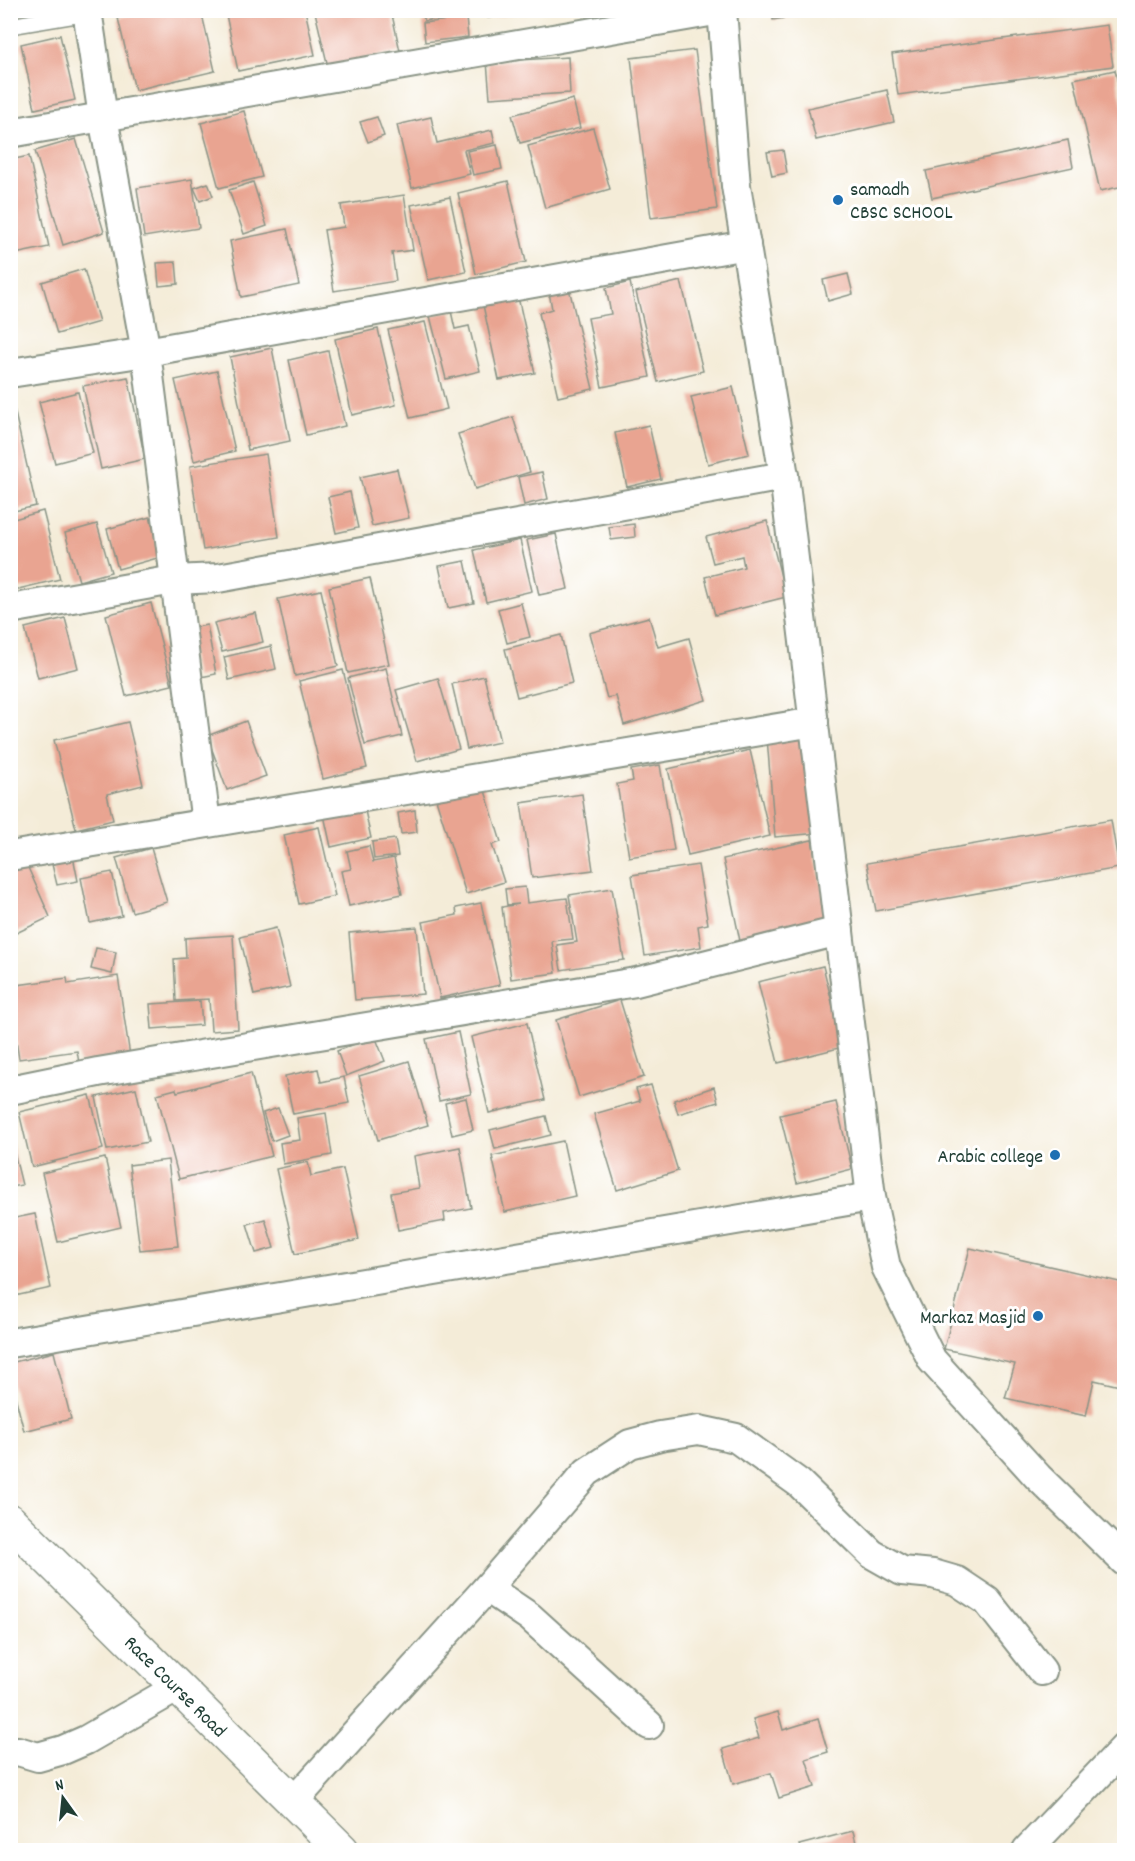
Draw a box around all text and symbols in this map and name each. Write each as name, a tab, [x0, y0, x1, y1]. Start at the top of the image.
place label: samadh CBSC SCHOOL	[850, 177, 953, 228]
marker: samadh CBSC SCHOOL	[831, 193, 845, 207]
place label: Arabic college	[938, 1144, 1043, 1172]
marker: Arabic college	[1048, 1148, 1062, 1162]
place label: Markaz Masjid	[920, 1305, 1026, 1333]
marker: Markaz Masjid	[1031, 1309, 1045, 1323]
street label: Race Course Road	[116, 1630, 232, 1745]
north arrow	[33, 1768, 93, 1828]
text: N	[53, 1774, 67, 1798]

